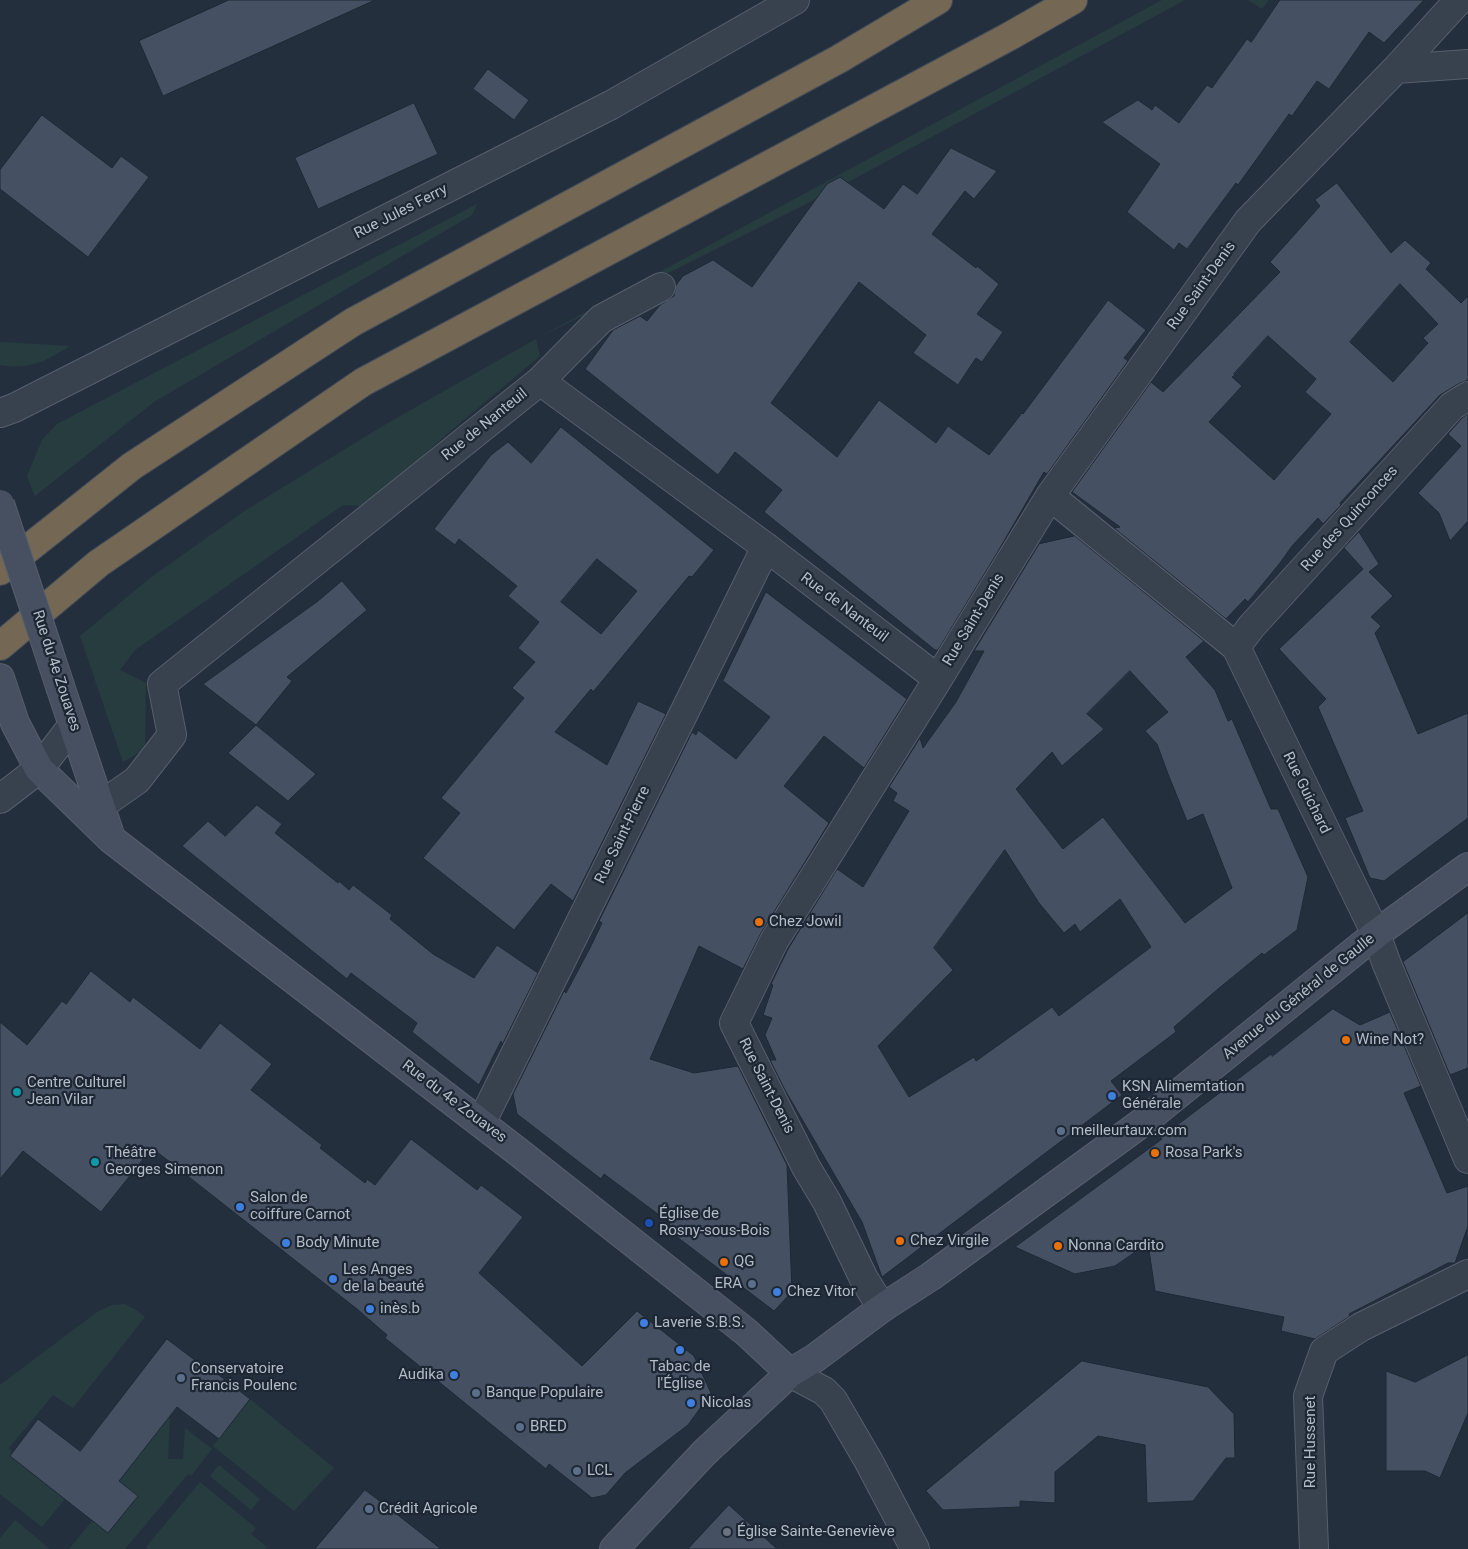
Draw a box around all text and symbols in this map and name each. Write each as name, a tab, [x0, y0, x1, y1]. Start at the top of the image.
street label: Rue Jules Ferry	[351, 181, 451, 243]
street label: Rue Saint-Denis	[1164, 238, 1240, 334]
street label: Rue de Nanteuil	[439, 385, 531, 465]
street label: Rue des Quinconces	[1298, 463, 1402, 575]
street label: Rue de Nanteuil	[797, 569, 891, 647]
street label: Rue Saint-Denis	[939, 570, 1009, 670]
street label: Rue du 4e Zouaves	[28, 608, 84, 734]
street label: Rue Guichard	[1278, 749, 1334, 837]
street label: Rue Saint-Pierre	[592, 783, 654, 887]
place label: Chez Jowil	[769, 913, 842, 931]
marker: Chez Jowil	[753, 916, 765, 928]
street label: Avenue du Général de Gaulle	[1220, 930, 1378, 1064]
place label: Wine Not?	[1356, 1031, 1424, 1049]
marker: Wine Not?	[1340, 1034, 1352, 1046]
street label: Rue Saint-Denis	[734, 1035, 798, 1137]
street label: Rue du 4e Zouaves	[398, 1057, 510, 1147]
place label: Centre Culturel Jean Vilar	[27, 1074, 126, 1109]
place label: KSN Alimemtation Générale	[1122, 1078, 1245, 1113]
marker: Centre Culturel Jean Vilar	[11, 1086, 23, 1098]
marker: KSN Alimemtation Générale	[1106, 1090, 1118, 1102]
place label: meilleurtaux.com	[1071, 1122, 1187, 1140]
marker: meilleurtaux.com	[1055, 1125, 1067, 1137]
place label: Théâtre Georges Simenon	[105, 1144, 223, 1179]
place label: Rosa Park's	[1165, 1144, 1242, 1162]
marker: Rosa Park's	[1149, 1147, 1161, 1159]
marker: Théâtre Georges Simenon	[89, 1156, 101, 1168]
place label: Salon de coiffure Carnot	[250, 1189, 350, 1224]
marker: Salon de coiffure Carnot	[234, 1201, 246, 1213]
place label: Église de Rosny-sous-Bois	[659, 1205, 770, 1240]
marker: Église de Rosny-sous-Bois	[643, 1217, 655, 1229]
place label: Chez Virgile	[910, 1232, 989, 1250]
place label: Body Minute	[296, 1234, 379, 1252]
marker: Chez Virgile	[894, 1235, 906, 1247]
marker: Body Minute	[280, 1237, 292, 1249]
place label: Nonna Cardito	[1068, 1237, 1164, 1255]
marker: Nonna Cardito	[1052, 1240, 1064, 1252]
place label: QG	[734, 1253, 755, 1271]
marker: QG	[718, 1256, 730, 1268]
place label: Les Anges de la beauté	[343, 1261, 424, 1296]
marker: Les Anges de la beauté	[327, 1273, 339, 1285]
place label: ERA	[714, 1275, 742, 1293]
marker: ERA	[746, 1278, 758, 1290]
place label: Chez Vitor	[787, 1283, 856, 1301]
marker: Chez Vitor	[771, 1286, 783, 1298]
place label: inès.b	[380, 1300, 420, 1318]
marker: inès.b	[364, 1303, 376, 1315]
place label: Laverie S.B.S.	[654, 1314, 745, 1332]
marker: Laverie S.B.S.	[638, 1317, 650, 1329]
marker: Tabac de l'Église	[674, 1344, 686, 1356]
place label: Tabac de l'Église	[650, 1358, 710, 1393]
place label: Conservatoire Francis Poulenc	[191, 1360, 297, 1395]
place label: Audika	[398, 1366, 444, 1384]
marker: Audika	[448, 1369, 460, 1381]
marker: Conservatoire Francis Poulenc	[175, 1372, 187, 1384]
place label: Banque Populaire	[486, 1384, 603, 1402]
marker: Banque Populaire	[470, 1387, 482, 1399]
place label: Nicolas	[701, 1394, 751, 1412]
street label: Rue Hussenet	[1302, 1396, 1320, 1488]
marker: Nicolas	[685, 1397, 697, 1409]
place label: BRED	[530, 1418, 567, 1436]
marker: BRED	[514, 1421, 526, 1433]
place label: LCL	[587, 1462, 612, 1480]
marker: LCL	[571, 1465, 583, 1477]
place label: Crédit Agricole	[379, 1500, 477, 1518]
marker: Crédit Agricole	[363, 1503, 375, 1515]
place label: Église Sainte-Geneviève	[737, 1523, 895, 1541]
marker: Église Sainte-Geneviève	[721, 1526, 733, 1538]

